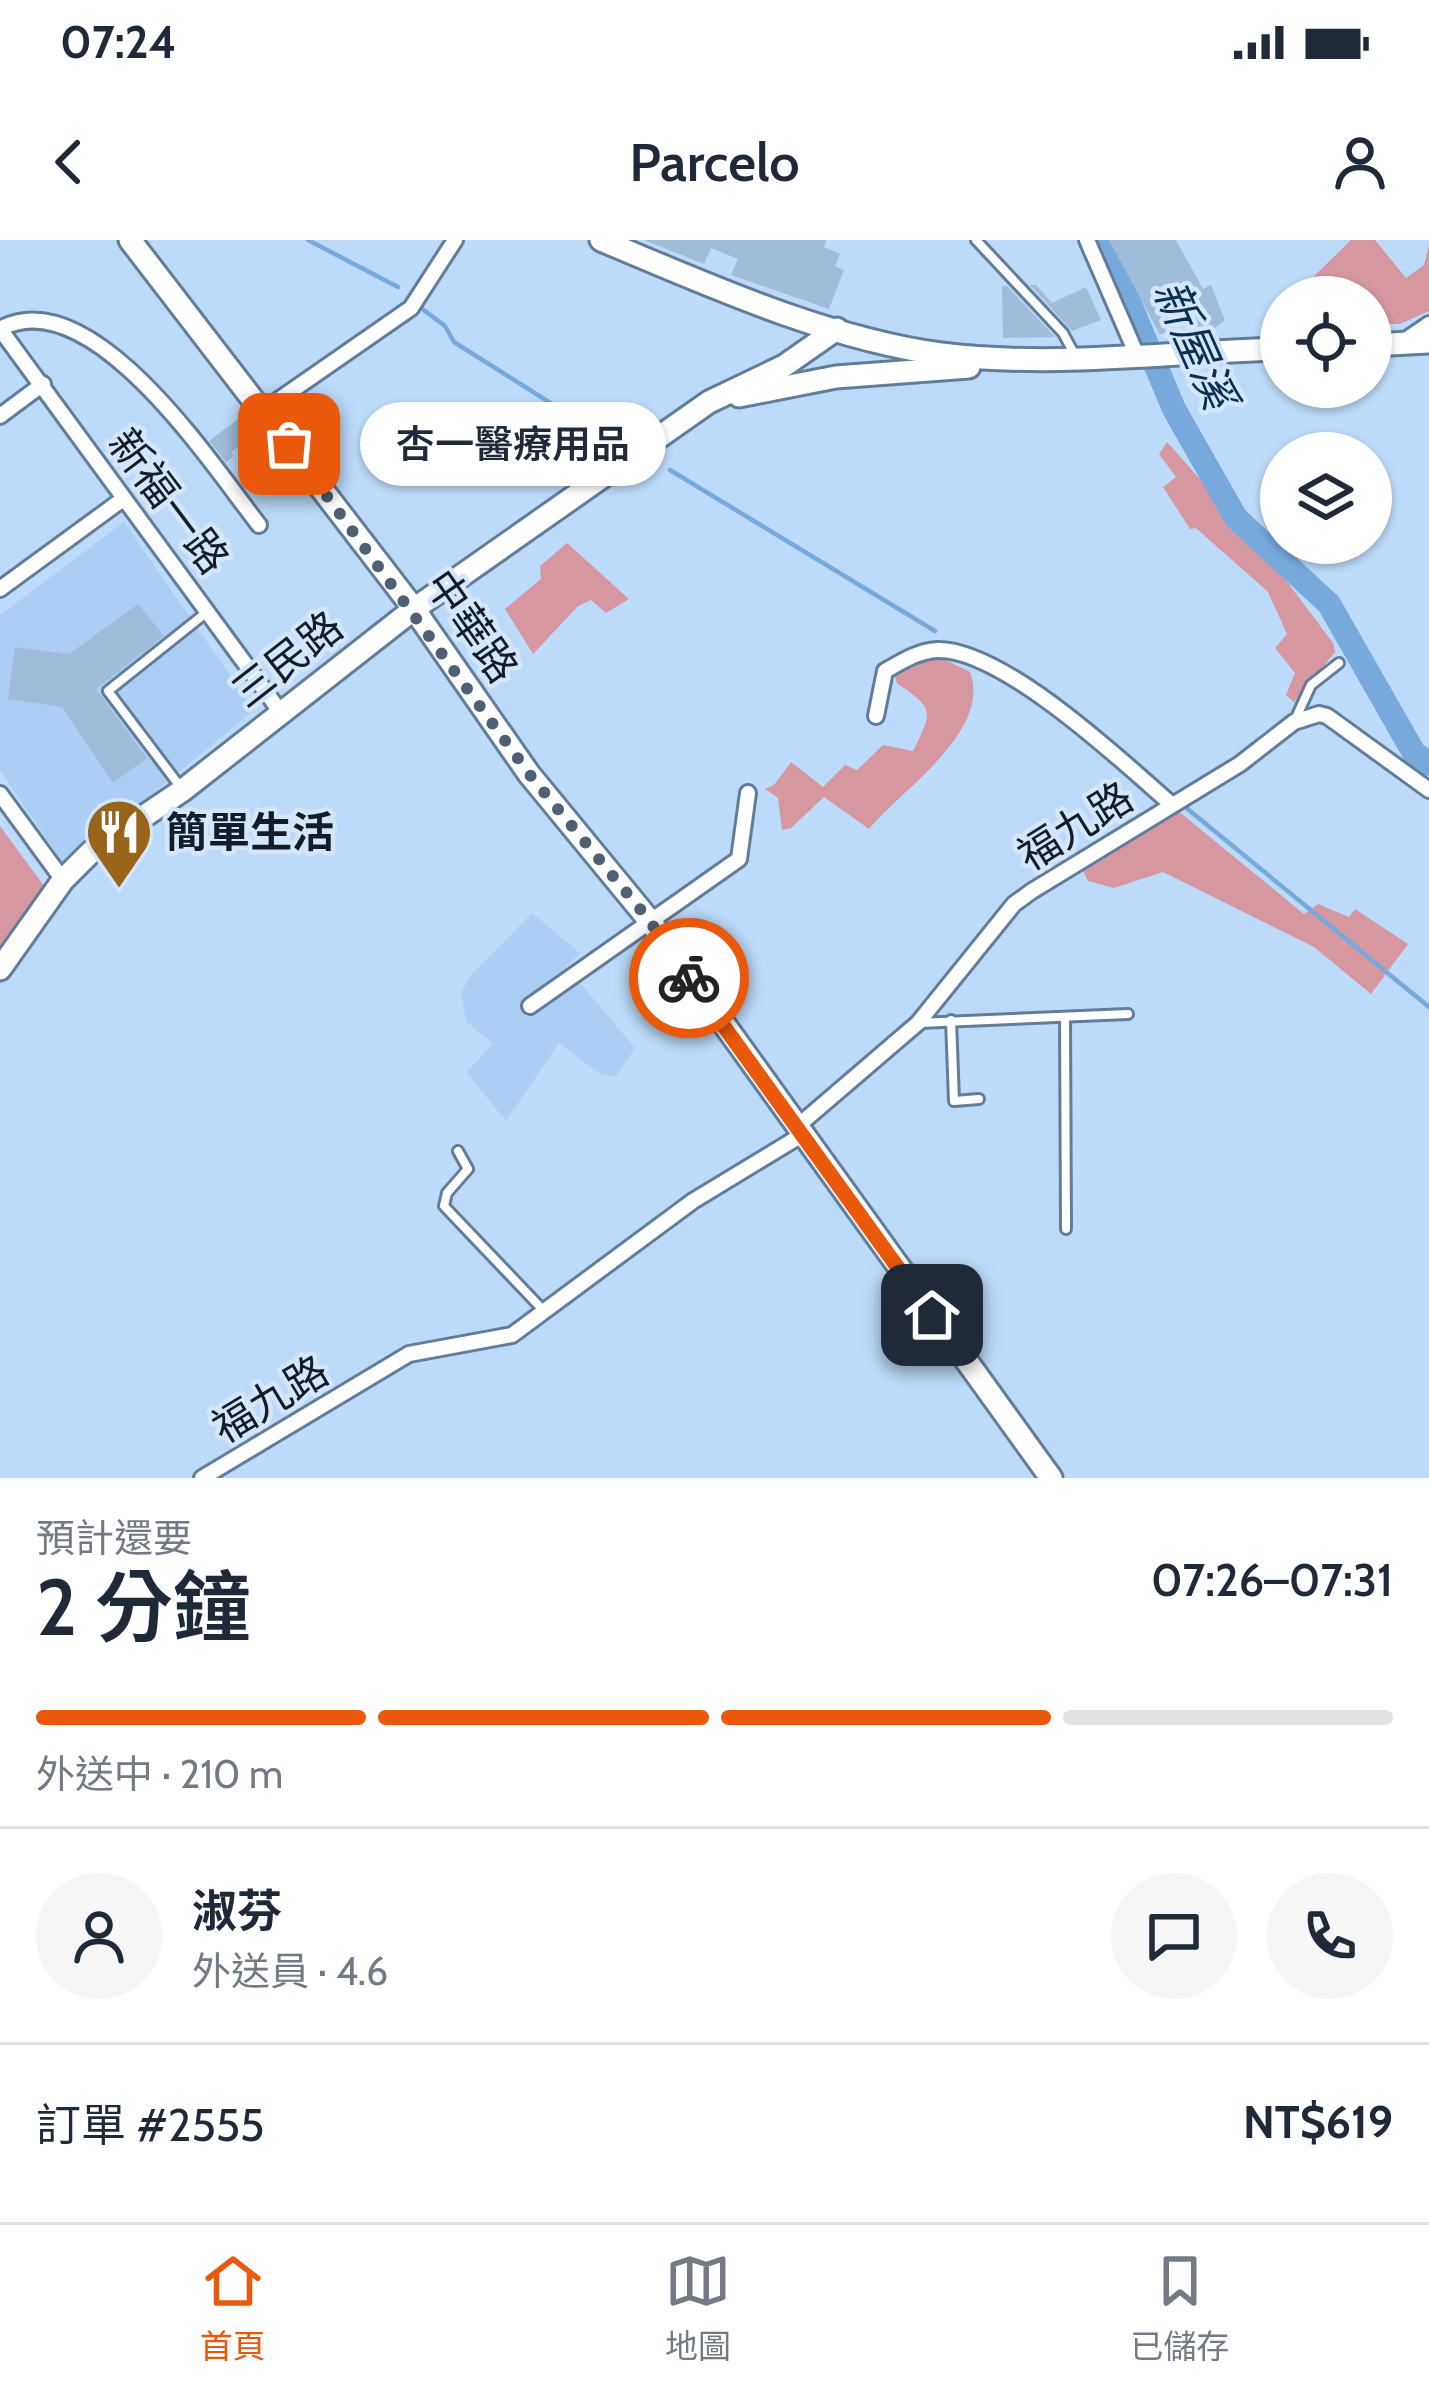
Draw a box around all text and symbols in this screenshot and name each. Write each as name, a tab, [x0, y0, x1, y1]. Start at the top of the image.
text: 07:24	[60, 15, 176, 69]
icon: back	[36, 129, 102, 195]
text: Parcelo	[629, 129, 800, 195]
icon: person	[1327, 129, 1393, 195]
water label: 新屋溪	[1143, 271, 1250, 422]
map controls	[1260, 276, 1392, 564]
button: locate	[1260, 276, 1392, 408]
pin	[238, 393, 340, 495]
callout: 杏一醫療用品	[361, 402, 667, 486]
icon: bag	[256, 411, 322, 477]
street label: 新福一路	[98, 418, 240, 584]
text: 杏一醫療用品	[396, 420, 630, 468]
button: layers	[1260, 432, 1392, 564]
street label: 中華路	[415, 559, 529, 693]
street label: 三民路	[221, 600, 353, 718]
street label: 福九路	[1008, 771, 1142, 881]
restaurant icon: 簡單生活	[84, 797, 154, 891]
place label: 簡單生活	[166, 806, 334, 858]
courier	[629, 918, 749, 1038]
icon: bike	[656, 945, 722, 1011]
pin	[881, 1264, 983, 1366]
icon: home	[899, 1282, 965, 1348]
street label: 福九路	[203, 1344, 337, 1454]
text: 預計還要	[36, 1514, 192, 1562]
text: 07:26–07:31	[1151, 1553, 1393, 1607]
text: 2 分鐘	[36, 1560, 251, 1655]
text: 外送中 · 210 m	[36, 1750, 283, 1798]
button: person	[36, 1873, 162, 1999]
button: chat	[1111, 1873, 1237, 1999]
button: phone	[1267, 1873, 1393, 1999]
text: 淑芬	[192, 1884, 282, 1938]
text: 外送員 · 4.6	[192, 1947, 388, 1995]
text: NT$619	[1243, 2095, 1393, 2149]
text: 訂單 #2555	[36, 2098, 264, 2152]
tab: 首頁	[200, 2248, 266, 2368]
tab: 地圖	[665, 2248, 731, 2368]
tab: 已儲存	[1130, 2248, 1229, 2368]

